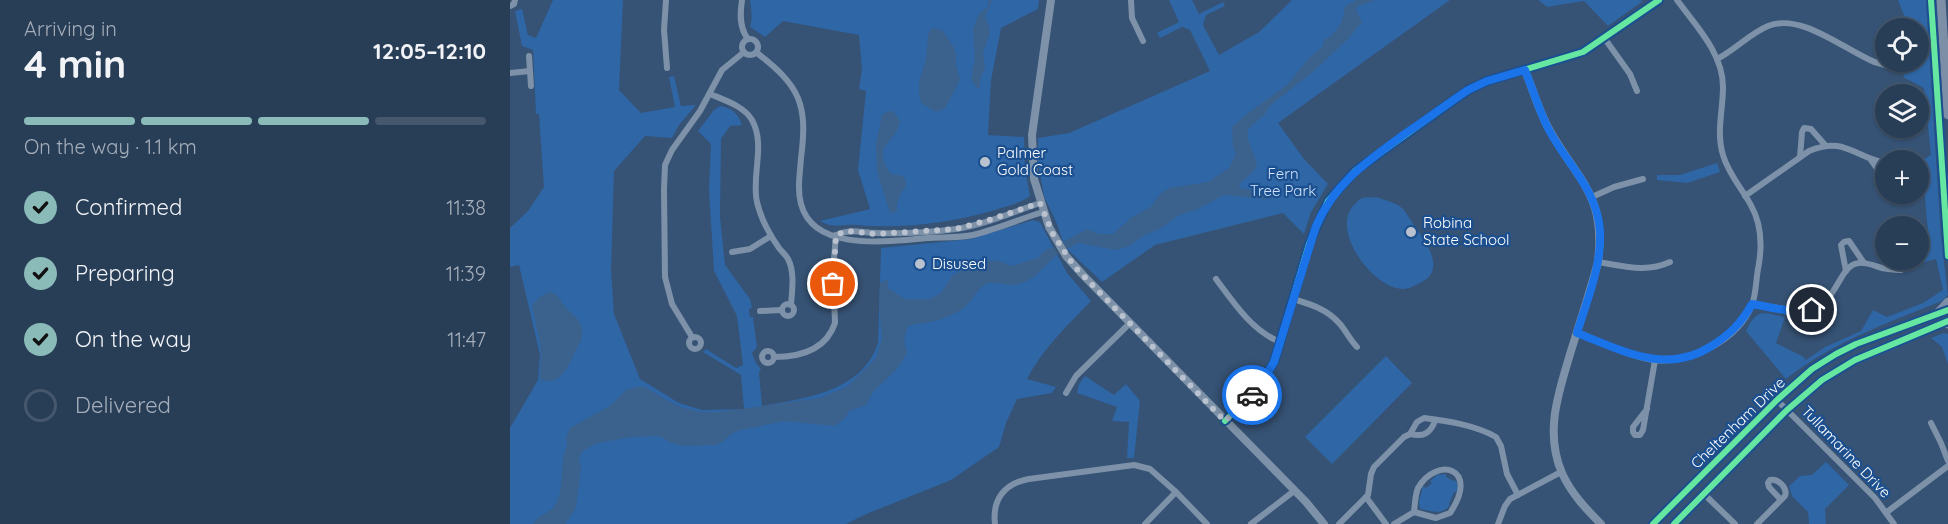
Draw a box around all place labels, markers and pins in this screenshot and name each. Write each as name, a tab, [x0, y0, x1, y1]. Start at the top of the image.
place label: Palmer Gold Coast	[997, 143, 1073, 179]
marker: Palmer Gold Coast	[978, 155, 992, 169]
place label: Robina State School	[1423, 213, 1509, 249]
marker: Robina State School	[1404, 225, 1418, 239]
place label: Disused	[932, 254, 986, 273]
marker: Disused	[913, 257, 927, 271]
pin	[807, 258, 858, 309]
pin	[1786, 284, 1837, 335]

